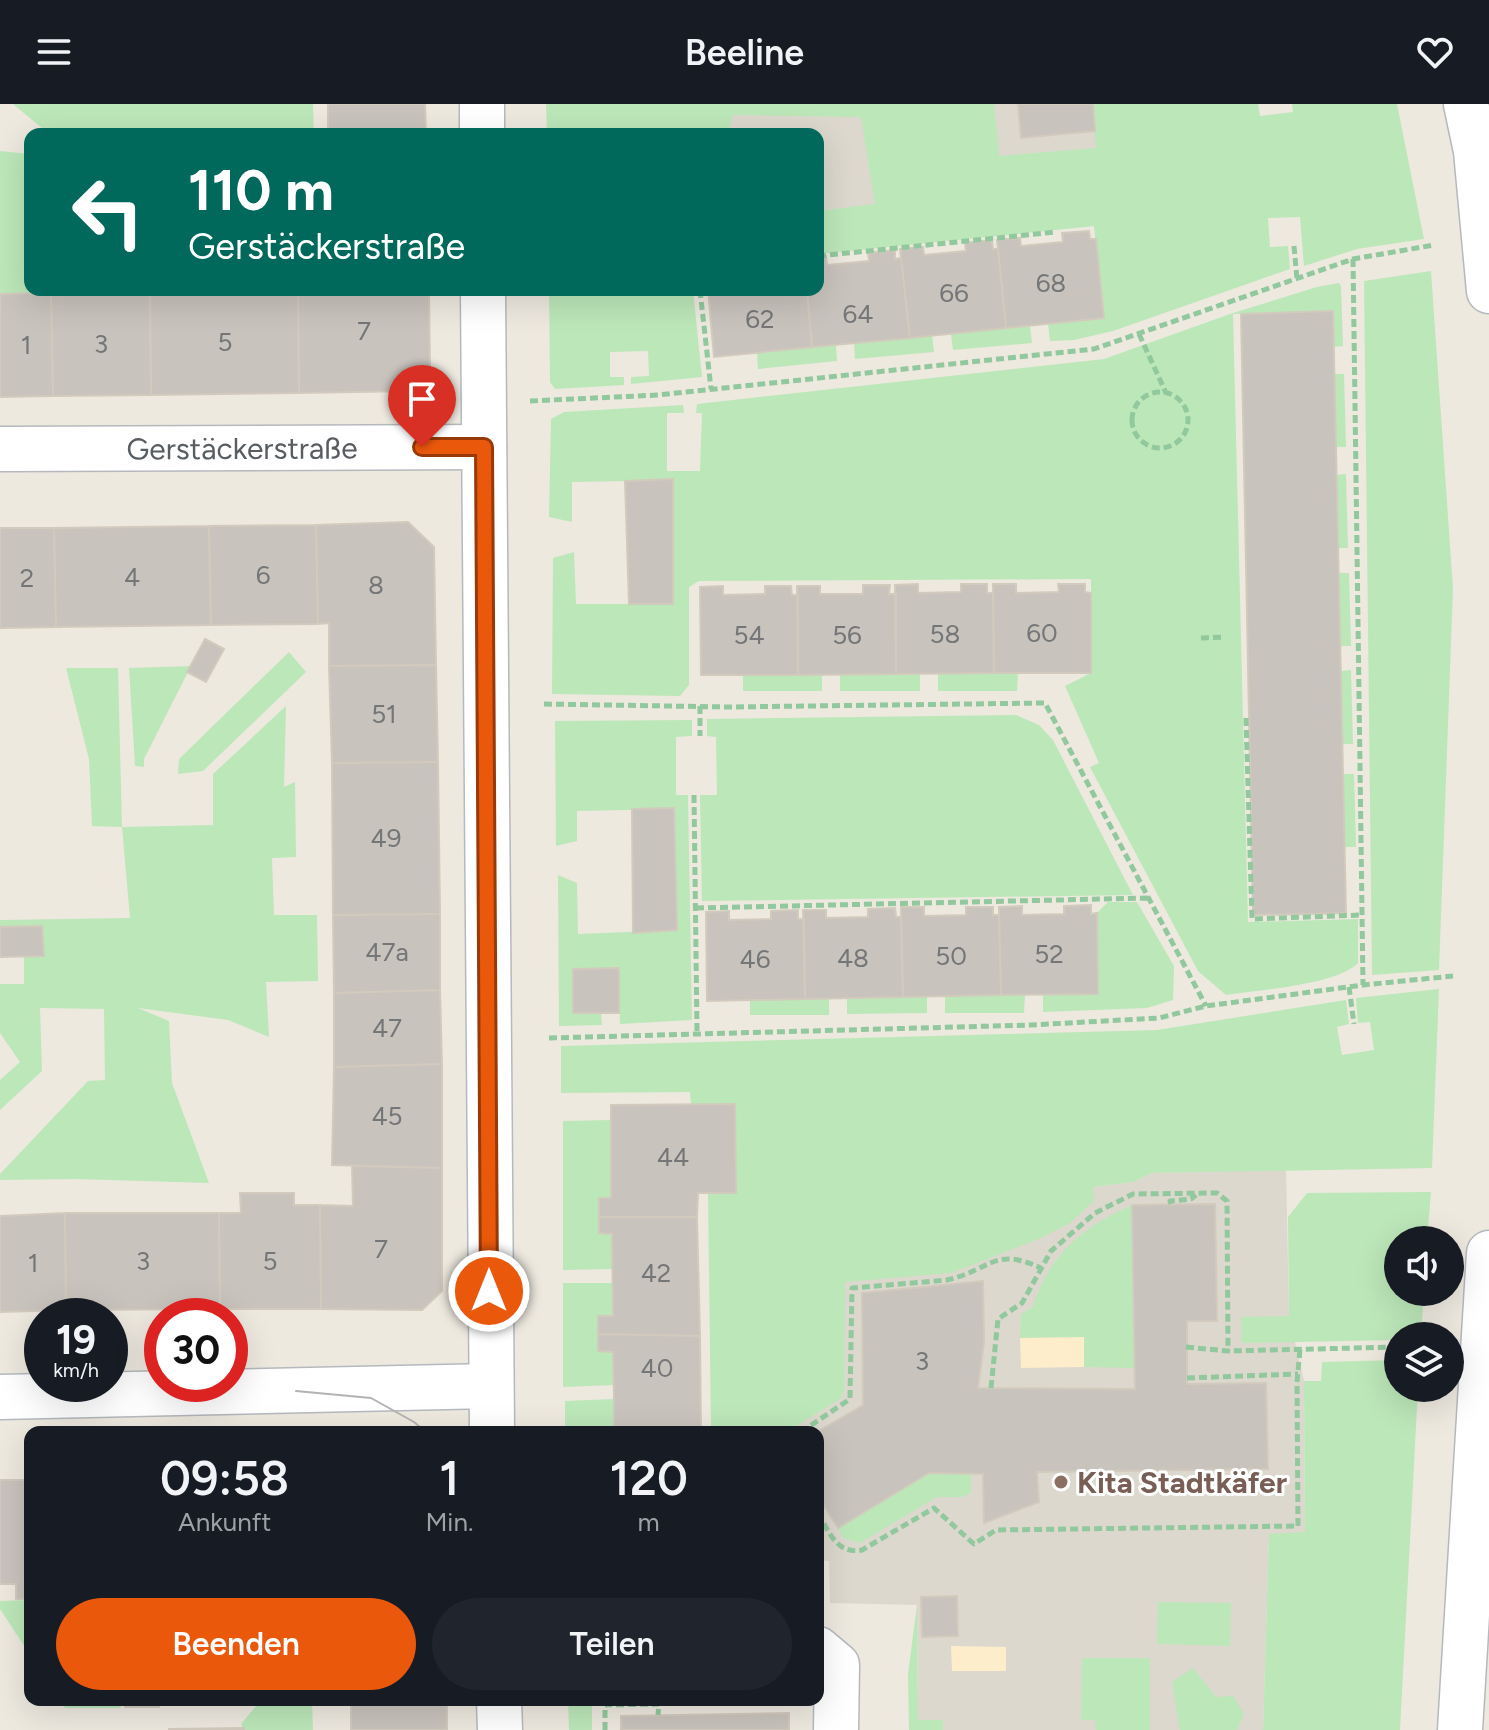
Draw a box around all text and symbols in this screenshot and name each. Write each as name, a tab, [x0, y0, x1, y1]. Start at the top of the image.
icon: menu	[32, 30, 76, 74]
icon: heart	[1413, 30, 1457, 74]
text: Beeline	[685, 31, 804, 74]
text: 110 m	[188, 157, 334, 224]
icon: left	[56, 160, 160, 264]
text: Gerstäckerstraße	[188, 225, 465, 268]
house number: 68	[1036, 267, 1066, 299]
house number: 66	[939, 277, 969, 309]
house number: 64	[843, 298, 873, 330]
house number: 62	[745, 303, 775, 335]
house number: 7	[357, 315, 371, 347]
house number: 5	[218, 326, 232, 358]
house number: 3	[94, 328, 108, 360]
house number: 1	[21, 329, 31, 361]
pin	[388, 365, 456, 447]
icon: arrive	[400, 377, 444, 421]
street label: Gerstäckerstraße	[126, 429, 358, 467]
house number: 6	[256, 559, 270, 591]
house number: 4	[124, 561, 140, 593]
house number: 2	[20, 562, 34, 594]
house number: 8	[368, 569, 384, 601]
house number: 60	[1026, 617, 1058, 649]
house number: 58	[930, 618, 960, 650]
house number: 54	[733, 619, 765, 651]
house number: 56	[832, 619, 862, 651]
house number: 51	[371, 698, 397, 730]
house number: 49	[371, 822, 401, 854]
house number: 47a	[365, 936, 409, 968]
house number: 52	[1034, 938, 1064, 970]
house number: 50	[935, 940, 967, 972]
house number: 48	[837, 942, 869, 974]
house number: 46	[740, 943, 770, 975]
house number: 47	[372, 1012, 402, 1044]
house number: 45	[371, 1100, 403, 1132]
house number: 44	[657, 1141, 689, 1173]
map controls	[1384, 1226, 1464, 1402]
button: sound	[1384, 1226, 1464, 1306]
house number: 7	[374, 1233, 388, 1265]
house number: 3	[136, 1245, 150, 1277]
house number: 5	[263, 1245, 277, 1277]
house number: 1	[28, 1247, 38, 1279]
position arrow	[447, 1249, 531, 1333]
house number: 42	[641, 1257, 671, 1289]
speed limit sign: 30	[144, 1298, 248, 1402]
text: 19	[56, 1316, 96, 1364]
button: layers	[1384, 1322, 1464, 1402]
house number: 3	[915, 1345, 929, 1377]
house number: 40	[641, 1352, 673, 1384]
text: km/h	[53, 1358, 99, 1382]
text: 09:58	[160, 1449, 289, 1507]
text: 1	[439, 1449, 459, 1507]
text: 120	[609, 1449, 688, 1507]
place label: Kita Stadtkäfer	[1077, 1464, 1287, 1501]
marker: Kita Stadtkäfer	[1052, 1473, 1070, 1491]
text: Ankunft	[178, 1506, 271, 1538]
text: Min.	[425, 1506, 473, 1538]
text: m	[638, 1506, 660, 1538]
button: Beenden	[56, 1598, 416, 1690]
button: Teilen	[432, 1598, 792, 1690]

